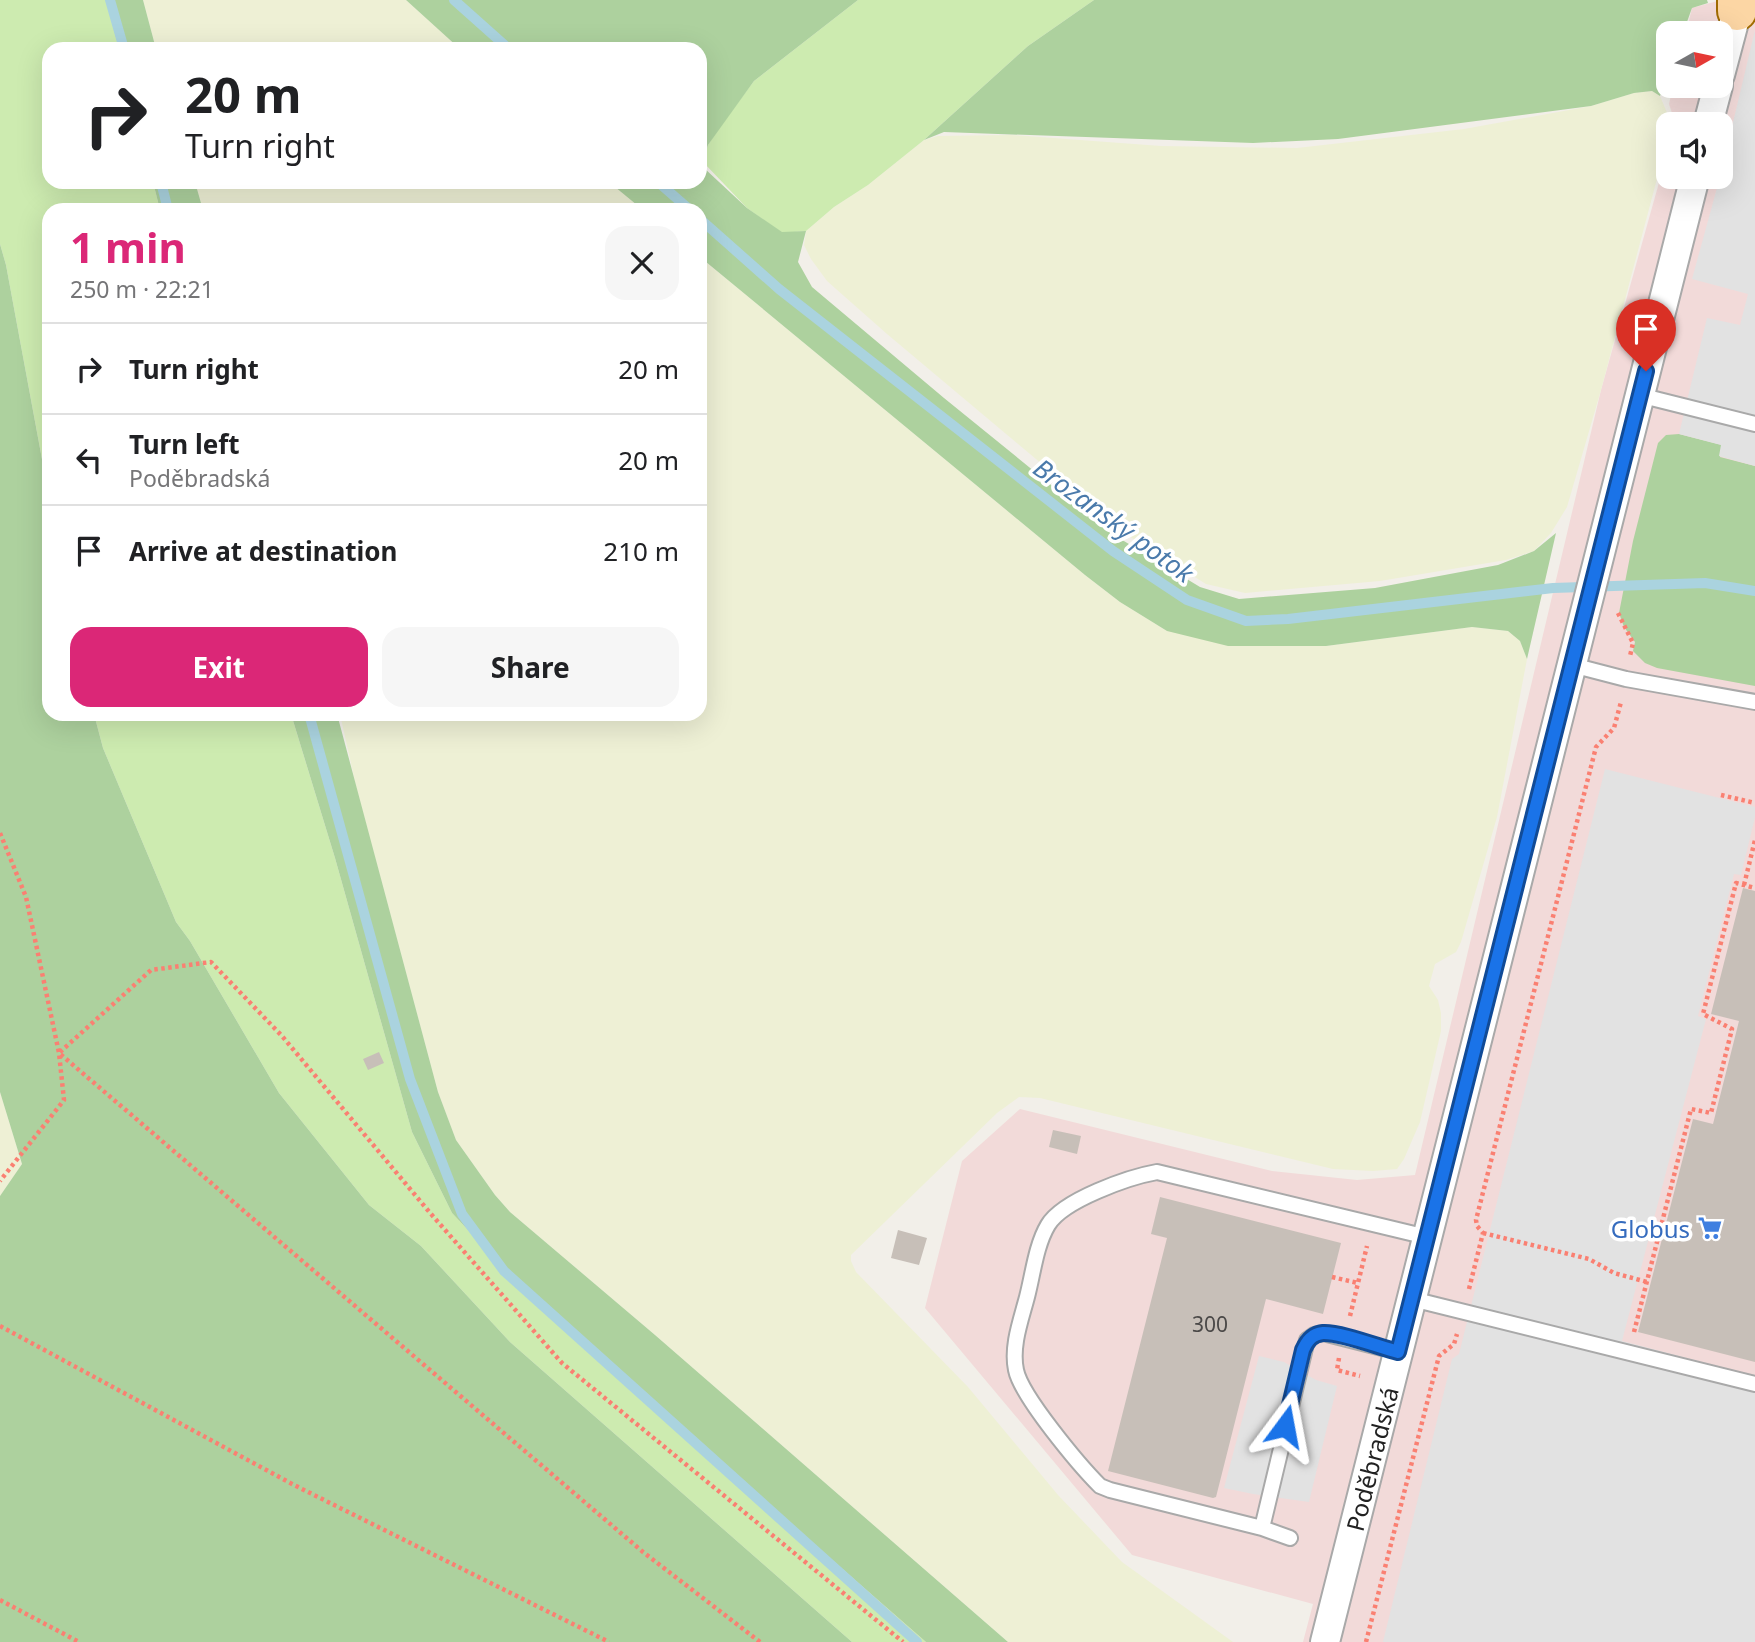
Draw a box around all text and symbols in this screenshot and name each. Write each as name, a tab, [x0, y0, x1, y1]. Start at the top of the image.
north arrow	[1656, 21, 1732, 98]
map controls	[1656, 21, 1733, 189]
text: 20 m	[185, 61, 302, 127]
icon: right	[70, 70, 161, 161]
button: sound	[1656, 112, 1733, 189]
text: Turn right	[185, 124, 335, 167]
text: 1 min	[70, 218, 186, 275]
button: close	[605, 226, 679, 300]
text: 250 m · 22:21	[70, 273, 214, 305]
pin	[1616, 299, 1676, 371]
icon: arrive	[1627, 310, 1665, 348]
icon: right	[70, 350, 108, 388]
text: Turn right	[129, 351, 259, 387]
text: 20 m	[618, 351, 679, 387]
text: Turn left	[129, 426, 240, 462]
icon: left	[70, 441, 108, 479]
text: 20 m	[618, 442, 679, 478]
water label: Brozanský potok	[1027, 450, 1202, 591]
text: Poděbradská	[129, 462, 270, 494]
icon: arrive	[70, 532, 108, 570]
text: Arrive at destination	[129, 533, 398, 569]
text: 210 m	[603, 533, 679, 569]
button: Exit	[70, 627, 368, 707]
button: Share	[382, 627, 679, 707]
place label: Globus	[1611, 1212, 1690, 1245]
supermarket icon: Globus	[1696, 1214, 1724, 1242]
house number: 300	[1192, 1310, 1228, 1338]
street label: Poděbradská	[1337, 1383, 1405, 1534]
position arrow	[1248, 1389, 1322, 1463]

